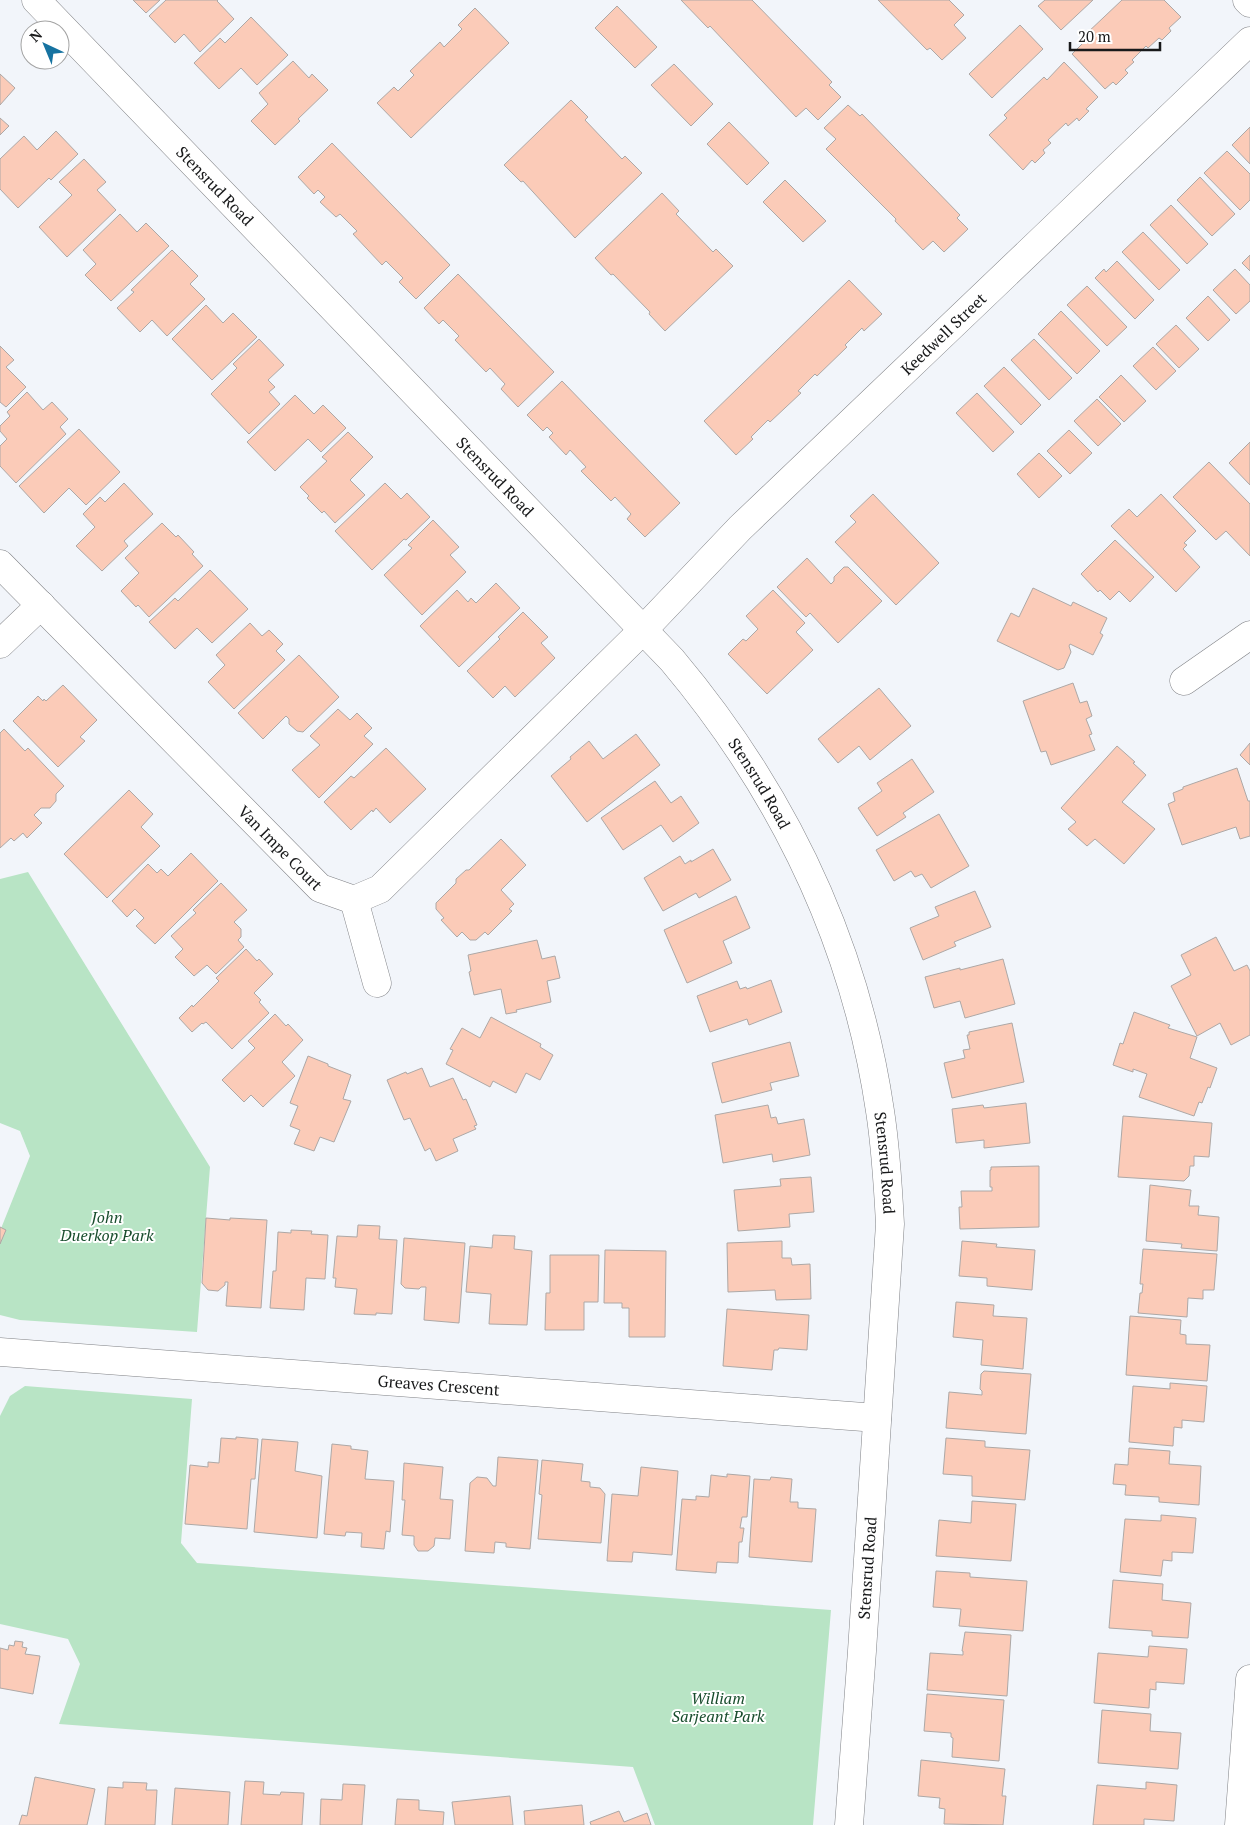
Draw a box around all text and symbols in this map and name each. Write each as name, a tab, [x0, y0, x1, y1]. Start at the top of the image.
north arrow	[20, 20, 70, 70]
scale bar	[1070, 20, 1160, 52]
text: N	[25, 25, 46, 46]
text: 20 m	[1078, 26, 1111, 46]
street label: Stensrud Road	[171, 141, 259, 231]
street label: Keedwell Street	[896, 288, 991, 380]
street label: Stensrud Road	[452, 432, 539, 521]
street label: Stensrud Road	[723, 733, 796, 833]
street label: Van Impe Court	[233, 800, 327, 895]
street label: Stensrud Road	[869, 1110, 900, 1215]
park label: John Duerkop Park	[59, 1206, 154, 1246]
street label: Greaves Crescent	[377, 1369, 501, 1401]
street label: Stensrud Road	[852, 1516, 882, 1620]
park label: William Sarjeant Park	[671, 1687, 765, 1727]

